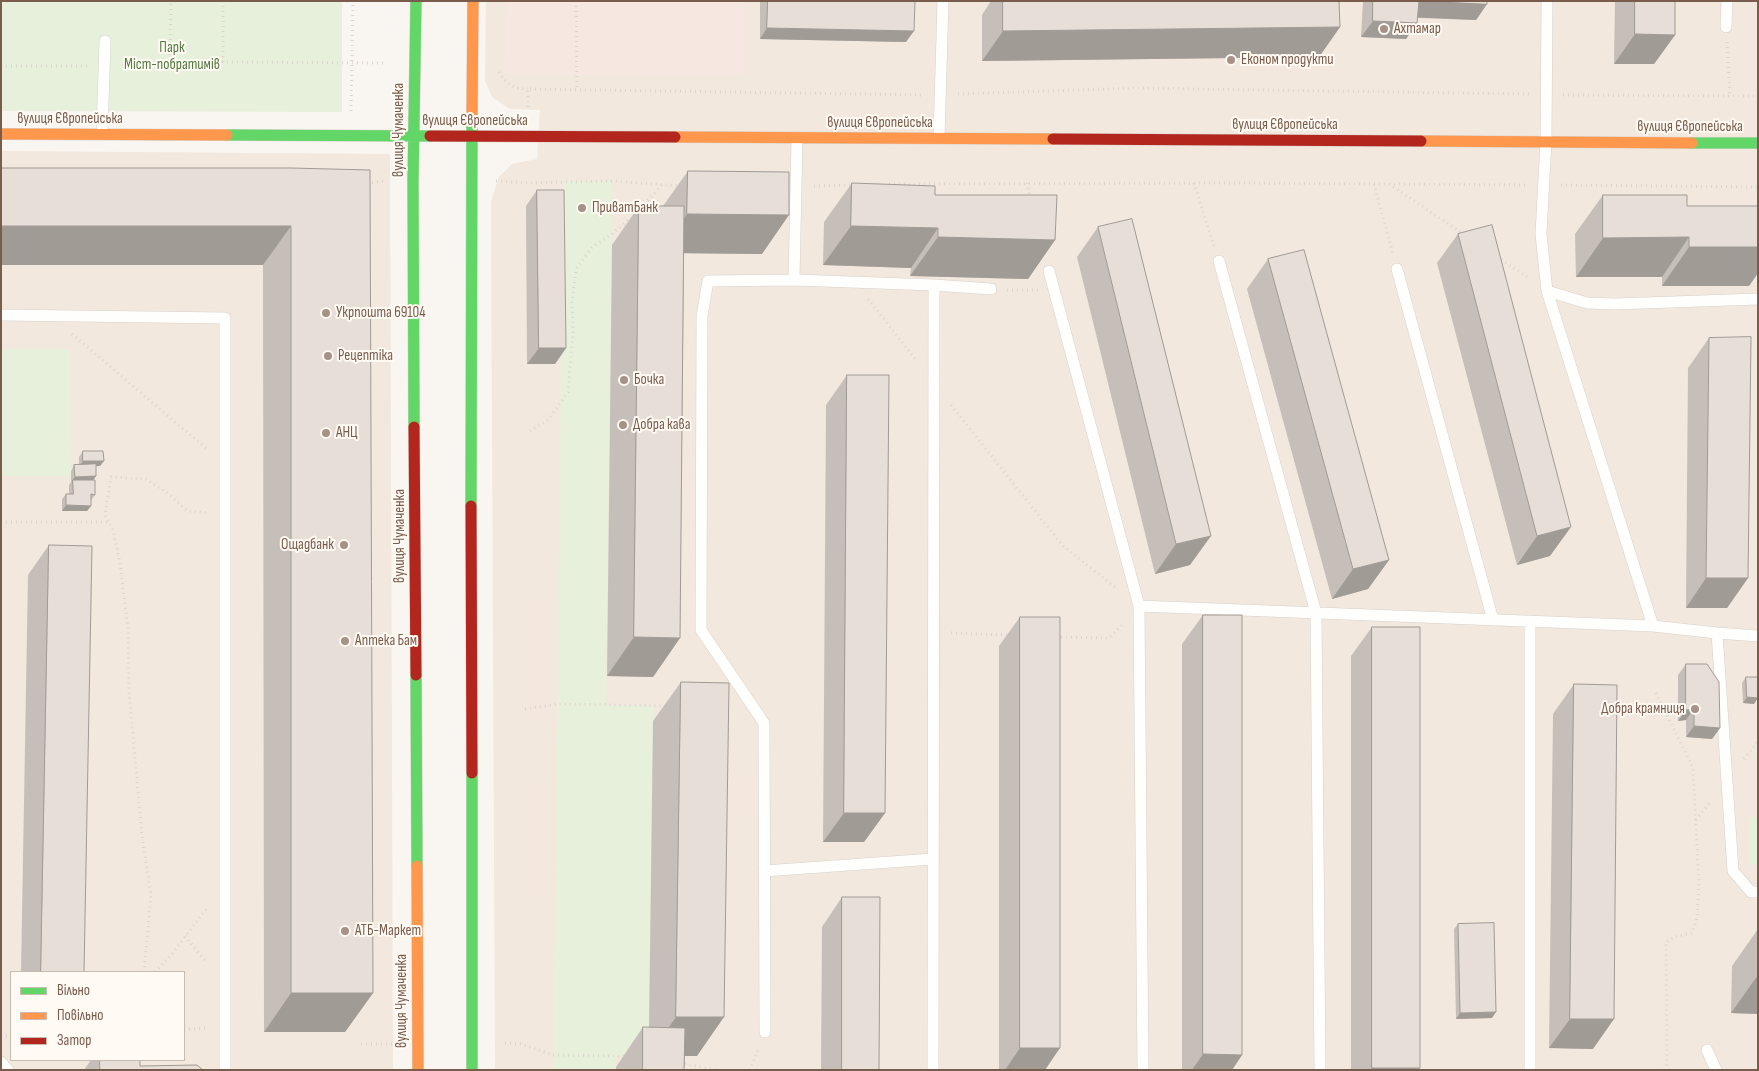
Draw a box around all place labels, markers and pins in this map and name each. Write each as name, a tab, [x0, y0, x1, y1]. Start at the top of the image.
place label: Ахтамар	[1394, 20, 1441, 38]
marker: Ахтамар	[1378, 23, 1390, 35]
place label: Економ продукти	[1241, 51, 1334, 69]
marker: Економ продукти	[1225, 54, 1237, 66]
place label: ПриватБанк	[592, 199, 658, 217]
marker: ПриватБанк	[576, 202, 588, 214]
place label: Укрпошта 69104	[336, 304, 426, 322]
marker: Укрпошта 69104	[320, 307, 332, 319]
place label: Рецептіка	[338, 347, 393, 365]
marker: Рецептіка	[322, 350, 334, 362]
place label: Бочка	[634, 371, 664, 389]
marker: Бочка	[618, 374, 630, 386]
place label: Добра кава	[633, 416, 690, 434]
marker: Добра кава	[617, 419, 629, 431]
place label: АНЦ	[336, 424, 358, 442]
marker: АНЦ	[320, 427, 332, 439]
place label: Ощадбанк	[281, 536, 334, 554]
marker: Ощадбанк	[338, 539, 350, 551]
place label: Аптека Бам	[355, 632, 417, 650]
marker: Аптека Бам	[339, 635, 351, 647]
place label: Добра крамниця	[1601, 700, 1685, 718]
marker: Добра крамниця	[1689, 703, 1701, 715]
place label: АТБ-Маркет	[355, 922, 421, 940]
marker: АТБ-Маркет	[339, 925, 351, 937]

